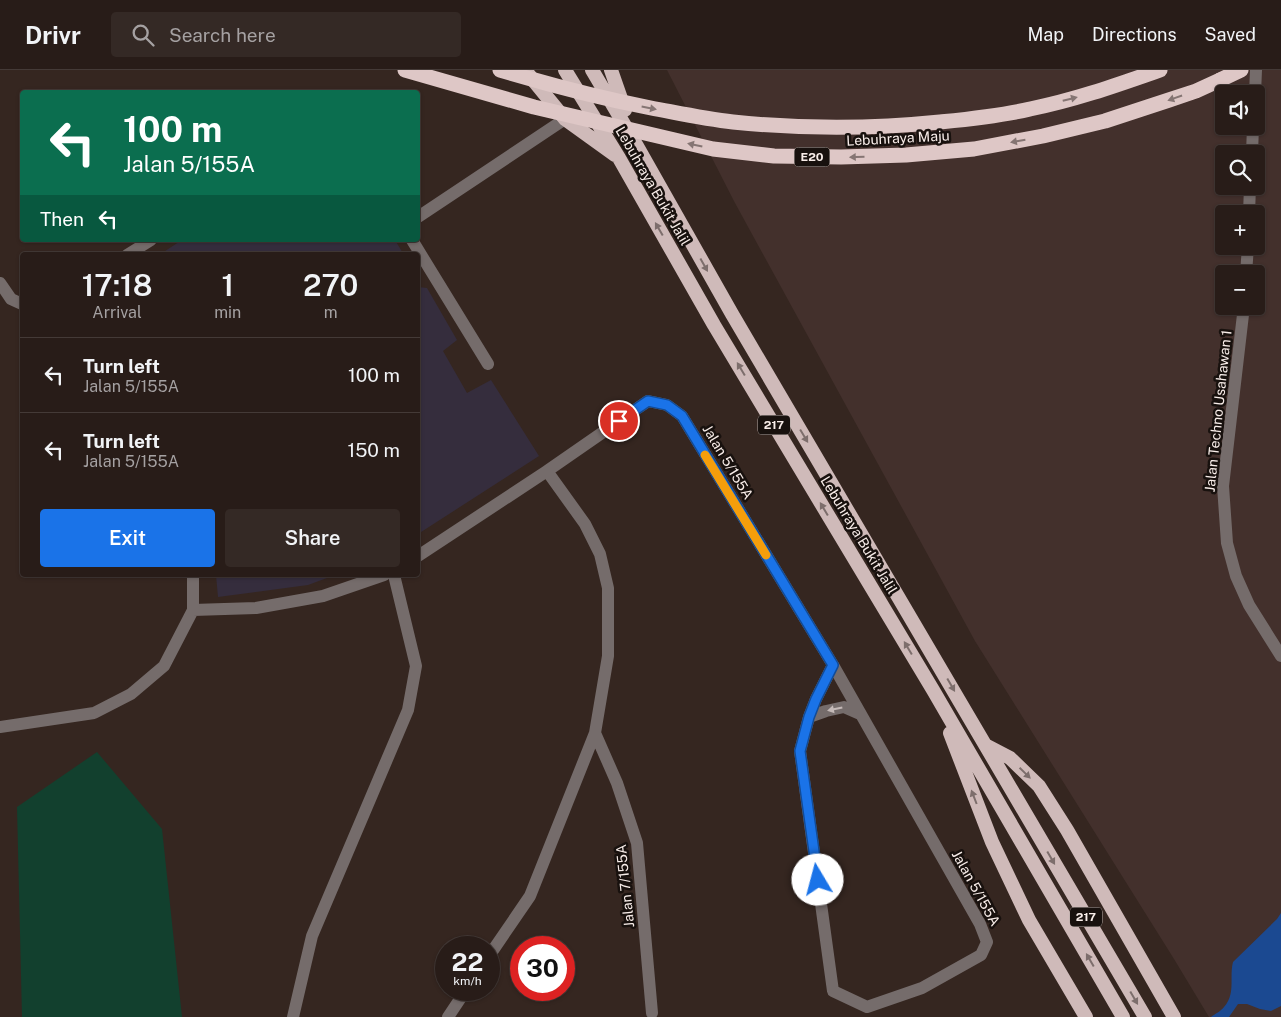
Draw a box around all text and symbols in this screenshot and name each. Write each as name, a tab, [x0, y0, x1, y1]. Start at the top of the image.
search box	[111, 12, 461, 57]
text: Drivr	[25, 21, 81, 49]
icon: search	[129, 21, 157, 49]
text: Search here	[169, 24, 276, 46]
text: Map	[1027, 24, 1064, 45]
text: Directions	[1092, 24, 1177, 45]
text: Saved	[1205, 24, 1256, 45]
map controls	[1215, 85, 1265, 315]
button: sound	[1215, 85, 1265, 135]
one-way arrow	[1167, 94, 1182, 102]
one-way arrow	[1063, 95, 1078, 103]
one-way arrow	[642, 104, 658, 112]
text: 100 m	[123, 109, 222, 150]
icon: left	[40, 110, 105, 175]
street label: Lebuhraya Bukit Jalil	[612, 124, 694, 248]
street label: Lebuhraya Maju	[846, 127, 950, 149]
one-way arrow	[1010, 137, 1026, 145]
one-way arrow	[688, 141, 703, 149]
button: search	[1215, 145, 1265, 195]
road number: E20	[794, 147, 830, 166]
text: Jalan 5/155A	[123, 151, 255, 177]
one-way arrow	[849, 153, 865, 161]
icon: left	[94, 205, 122, 233]
button: +	[1215, 205, 1265, 255]
text: Then	[40, 208, 84, 230]
one-way arrow	[655, 222, 664, 235]
one-way arrow	[700, 259, 709, 272]
button: −	[1215, 265, 1265, 315]
text: 17:18	[82, 267, 153, 303]
text: 1	[221, 267, 234, 303]
text: 270	[303, 267, 358, 303]
text: Arrival	[92, 303, 142, 322]
text: min	[214, 303, 241, 322]
text: m	[324, 303, 338, 322]
street label: Jalan Techno Usahawan 1	[1202, 329, 1234, 493]
text: Turn left	[83, 355, 160, 377]
icon: left	[40, 361, 68, 389]
one-way arrow	[736, 363, 745, 376]
text: 100 m	[348, 364, 400, 386]
text: Jalan 5/155A	[83, 377, 179, 396]
pin	[598, 400, 640, 442]
icon: arrive	[605, 407, 633, 435]
road number: 217	[758, 416, 790, 434]
street label: Jalan 5/155A	[700, 422, 757, 502]
one-way arrow	[799, 429, 808, 442]
text: Turn left	[83, 430, 160, 452]
icon: left	[40, 436, 68, 464]
text: 150 m	[347, 439, 400, 461]
text: Jalan 5/155A	[83, 452, 179, 471]
street label: Lebuhraya Bukit Jalil	[818, 473, 900, 597]
one-way arrow	[820, 502, 829, 515]
button: Exit	[40, 509, 215, 567]
button: Share	[225, 509, 400, 567]
one-way arrow	[903, 642, 912, 655]
one-way arrow	[946, 679, 955, 692]
one-way arrow	[827, 705, 842, 713]
one-way arrow	[1019, 767, 1031, 779]
one-way arrow	[970, 789, 977, 804]
street label: Jalan 7/155A	[613, 844, 637, 928]
street label: Jalan 5/155A	[949, 847, 1003, 929]
one-way arrow	[1047, 852, 1056, 865]
position arrow	[791, 853, 843, 905]
road number: 217	[1070, 908, 1102, 926]
speed limit sign: 30	[510, 936, 575, 1001]
text: 22	[452, 947, 483, 977]
one-way arrow	[1085, 953, 1094, 966]
text: km/h	[453, 974, 482, 988]
one-way arrow	[1129, 992, 1138, 1005]

